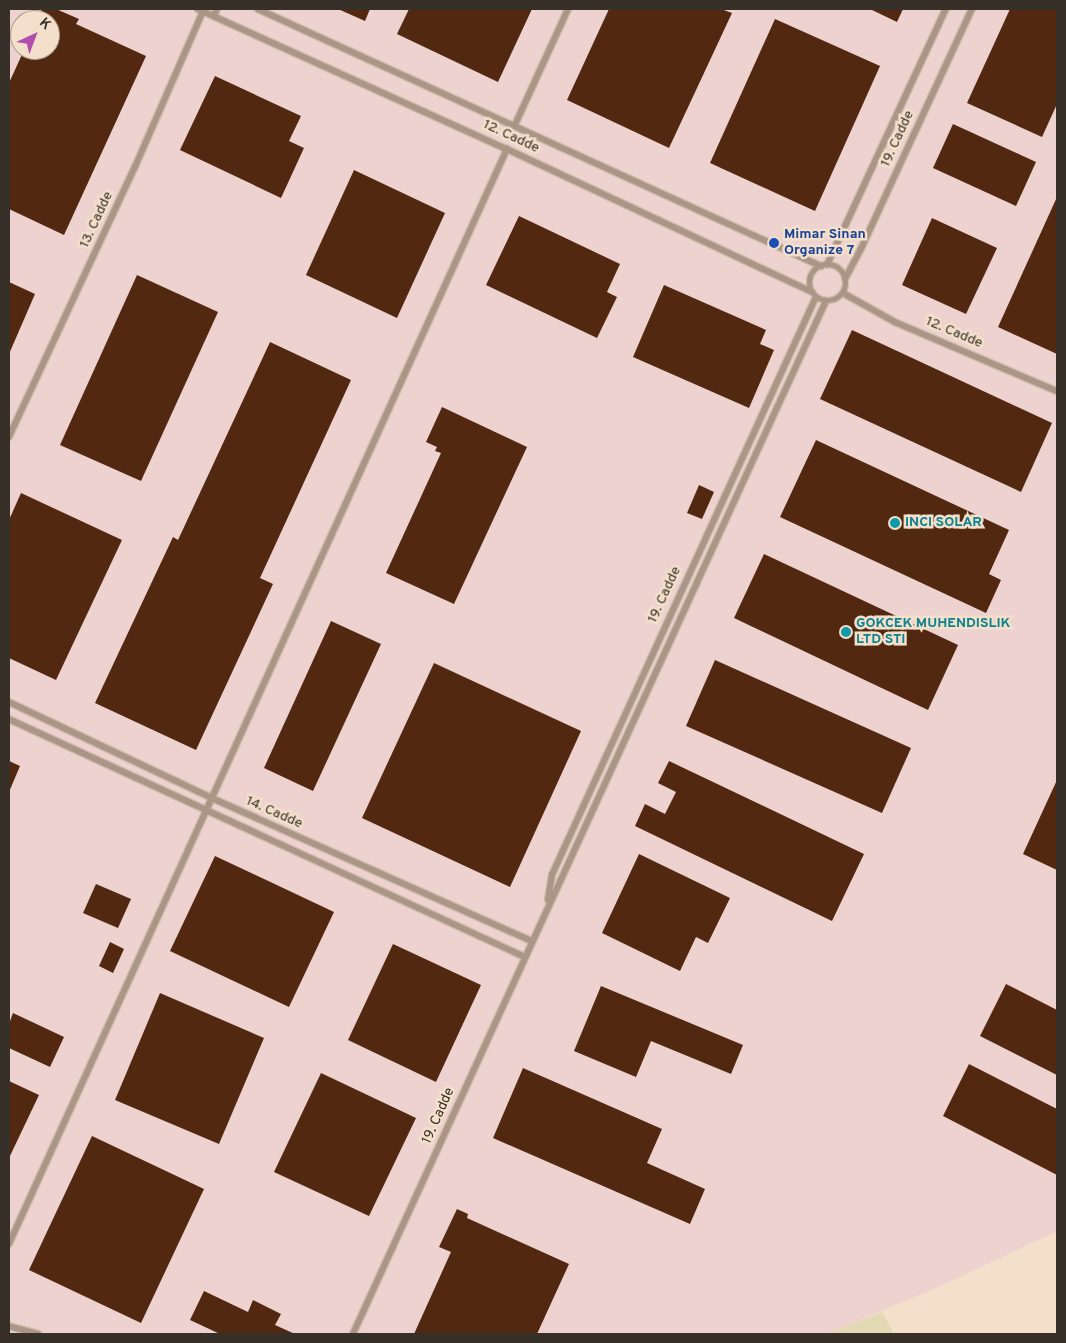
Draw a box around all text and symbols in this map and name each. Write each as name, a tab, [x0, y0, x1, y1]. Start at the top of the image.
north arrow	[10, 10, 60, 60]
text: K	[35, 15, 54, 34]
street label: 19. Cadde	[878, 108, 918, 170]
street label: 12. Cadde	[480, 117, 542, 157]
street label: 13. Cadde	[77, 189, 117, 251]
place label: Mimar Sinan Organize 7	[784, 227, 866, 260]
marker: Mimar Sinan Organize 7	[768, 237, 780, 249]
street label: 12. Cadde	[923, 314, 985, 352]
place label: INCI SOLAR	[905, 515, 982, 531]
marker: INCI SOLAR	[889, 517, 901, 529]
street label: 19. Cadde	[645, 564, 685, 626]
place label: GOKCEK MUHENDISLIK LTD STI	[856, 616, 1010, 648]
marker: GOKCEK MUHENDISLIK LTD STI	[840, 626, 852, 638]
street label: 14. Cadde	[243, 793, 305, 833]
street label: 19. Cadde	[419, 1085, 459, 1147]

